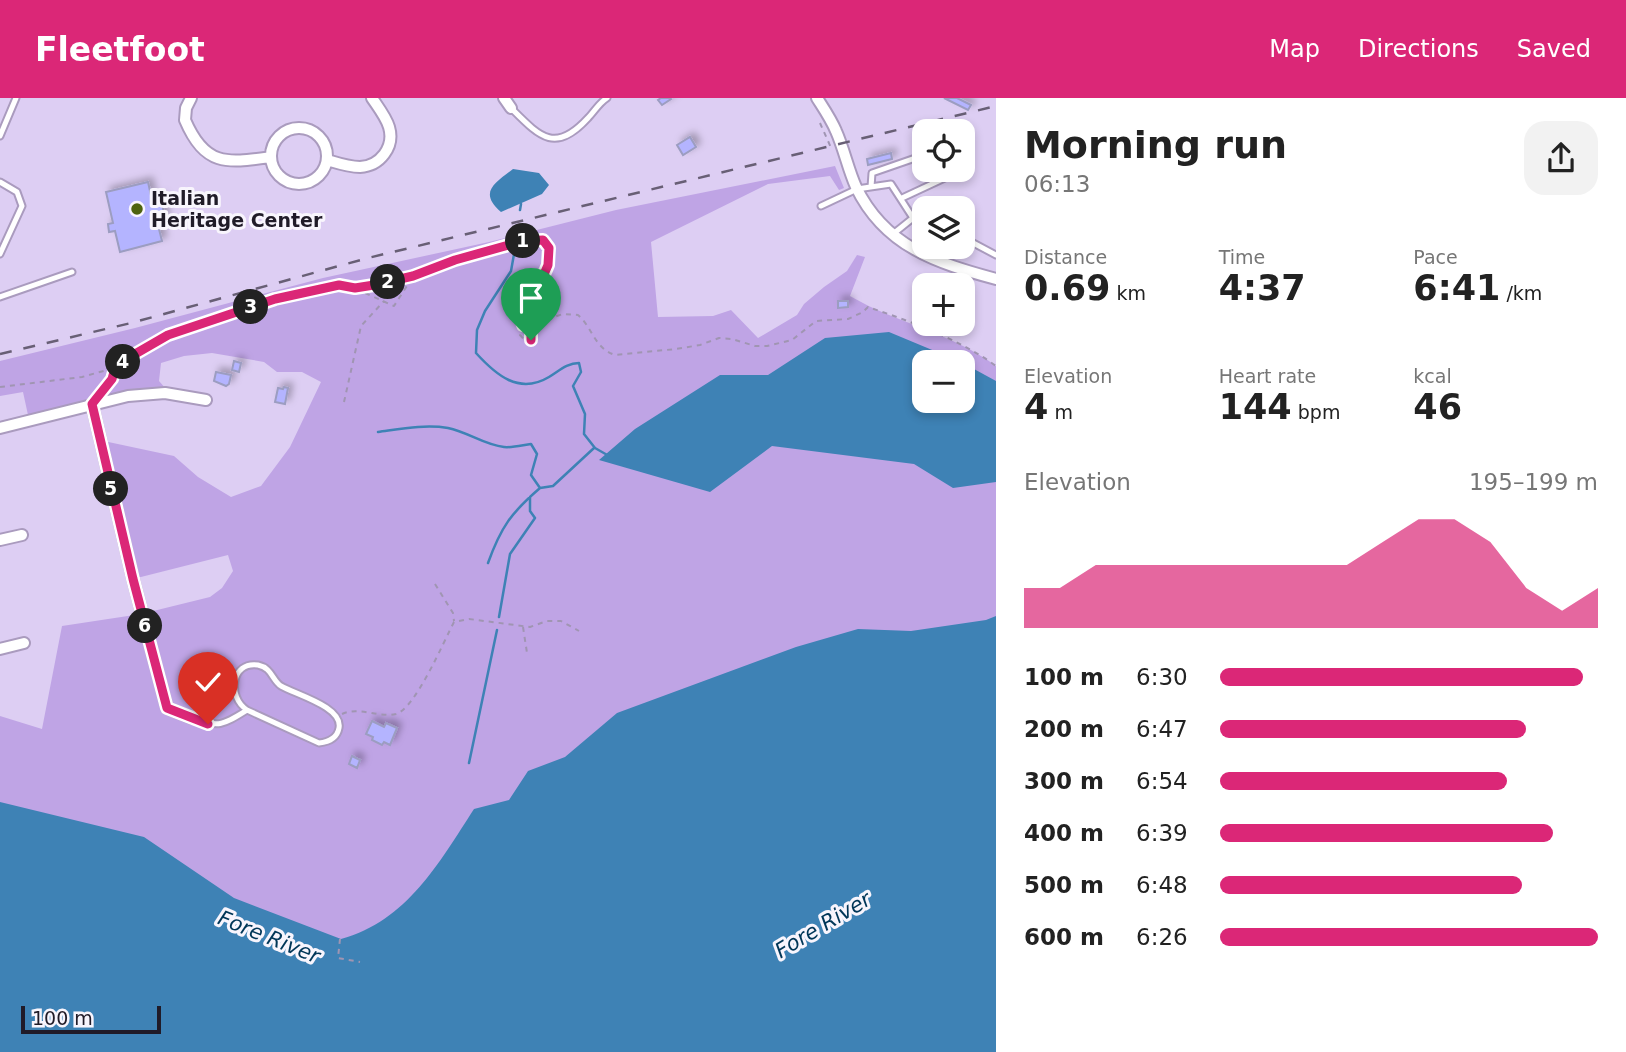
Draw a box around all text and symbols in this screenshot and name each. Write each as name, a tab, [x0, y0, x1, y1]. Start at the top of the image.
text: Fleetfoot	[35, 30, 205, 69]
text: Map	[1269, 35, 1320, 63]
text: Directions	[1358, 35, 1479, 63]
text: Saved	[1517, 35, 1591, 63]
map controls	[912, 119, 975, 413]
button: locate	[912, 119, 975, 182]
button: share	[1524, 121, 1598, 195]
text: Morning run	[1024, 123, 1287, 167]
text: 06:13	[1024, 171, 1090, 197]
place label: Italian Heritage Center	[151, 187, 323, 231]
button: layers	[912, 196, 975, 259]
marker: Italian Heritage Center	[129, 201, 145, 217]
pin: 1	[505, 223, 540, 258]
text: 1	[516, 229, 529, 251]
text: Distance	[1024, 246, 1107, 268]
text: Time	[1219, 246, 1265, 268]
text: Pace	[1413, 246, 1458, 268]
pin: 2	[370, 264, 406, 300]
pin	[501, 268, 561, 340]
text: 0.69	[1024, 268, 1110, 308]
text: 4:37	[1219, 268, 1306, 308]
text: 6:41	[1413, 268, 1500, 308]
text: 2	[381, 270, 394, 292]
button: +	[912, 273, 975, 336]
icon: arrive	[512, 279, 550, 317]
text: km	[1110, 282, 1146, 304]
text: /km	[1500, 282, 1542, 304]
pin: 3	[233, 290, 268, 325]
text: 3	[244, 295, 257, 317]
pin: 4	[106, 344, 140, 380]
text: 4	[116, 350, 129, 372]
button: −	[912, 350, 975, 413]
text: Elevation	[1024, 365, 1112, 387]
text: Heart rate	[1219, 365, 1316, 387]
text: kcal	[1413, 365, 1452, 387]
text: 4	[1024, 387, 1048, 427]
text: 144	[1219, 387, 1292, 427]
text: 46	[1413, 387, 1462, 427]
text: m	[1048, 401, 1073, 423]
text: bpm	[1292, 401, 1340, 423]
text: Elevation	[1024, 469, 1131, 495]
text: 195–199 m	[1469, 469, 1598, 495]
pin: 5	[94, 472, 128, 506]
text: 5	[104, 477, 117, 499]
pin: 6	[128, 608, 162, 644]
text: 6	[138, 614, 151, 636]
pin	[178, 652, 238, 724]
icon: check	[189, 663, 227, 701]
text: 100 m	[1024, 664, 1104, 690]
text: 6:30	[1136, 664, 1188, 690]
text: 200 m	[1024, 716, 1104, 742]
text: 6:47	[1136, 716, 1188, 742]
text: 300 m	[1024, 768, 1104, 794]
text: 6:54	[1136, 768, 1188, 794]
text: 400 m	[1024, 820, 1104, 846]
text: 6:39	[1136, 820, 1188, 846]
text: 500 m	[1024, 872, 1104, 898]
text: 6:48	[1136, 872, 1188, 898]
water label: Fore River	[771, 886, 876, 963]
water label: Fore River	[215, 906, 325, 969]
text: 600 m	[1024, 924, 1104, 950]
text: 6:26	[1136, 924, 1188, 950]
scale bar	[21, 1003, 161, 1035]
text: 100 m	[32, 1007, 93, 1029]

